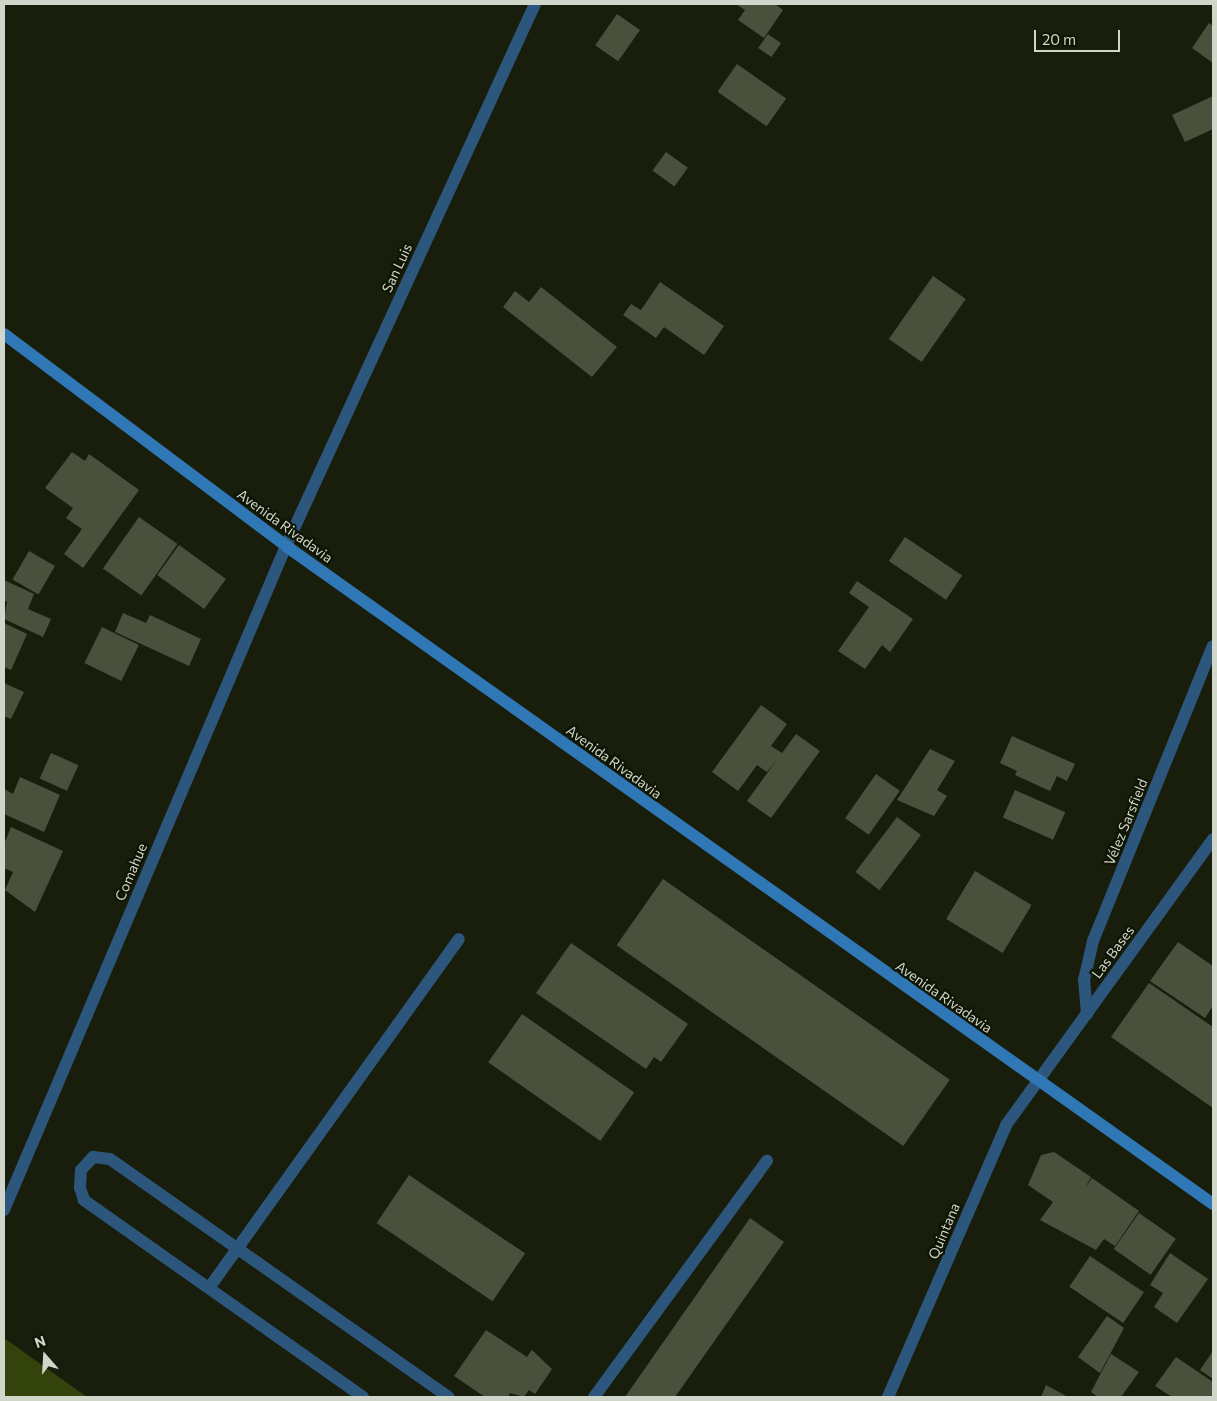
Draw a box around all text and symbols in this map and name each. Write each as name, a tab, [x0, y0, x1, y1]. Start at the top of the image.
scale bar	[1037, 20, 1123, 52]
text: 20 m	[1042, 30, 1076, 48]
street label: San Luis	[378, 241, 416, 295]
street label: Avenida Rivadavia	[234, 486, 336, 566]
street label: Avenida Rivadavia	[563, 722, 665, 802]
street label: Vélez Sarsfield	[1101, 776, 1151, 868]
street label: Comahue	[111, 841, 151, 903]
street label: Las Bases	[1088, 922, 1138, 982]
street label: Avenida Rivadavia	[893, 957, 995, 1037]
street label: Quintana	[925, 1200, 963, 1262]
north arrow	[20, 1331, 70, 1381]
text: N	[32, 1332, 48, 1351]

